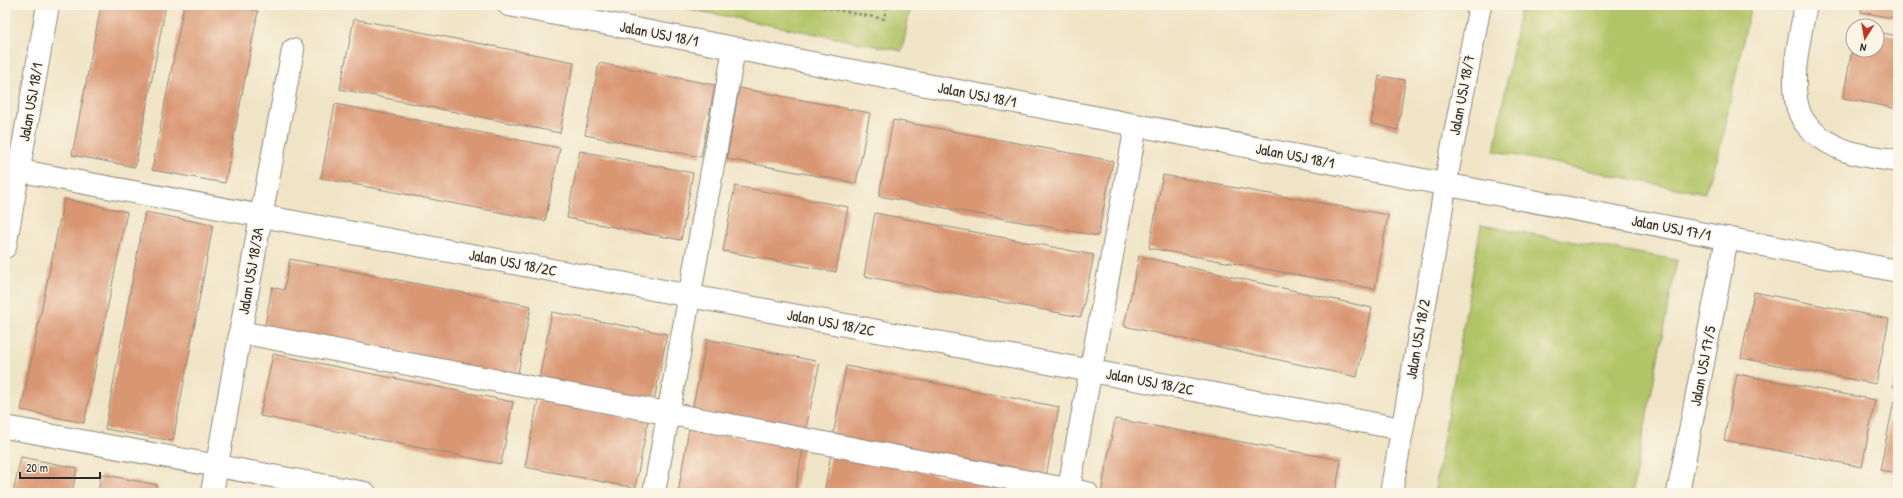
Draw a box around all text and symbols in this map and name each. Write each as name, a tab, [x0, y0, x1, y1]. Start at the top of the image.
street label: Jalan USJ 18/1	[618, 16, 700, 51]
north arrow	[1845, 18, 1885, 58]
text: N	[1859, 40, 1867, 55]
street label: Jalan USJ 18/7	[1443, 53, 1480, 137]
street label: Jalan USJ 18/1	[13, 61, 48, 143]
street label: Jalan USJ 18/1	[936, 77, 1018, 112]
street label: Jalan USJ 18/1	[1254, 138, 1336, 173]
street label: Jalan USJ 17/1	[1630, 210, 1713, 245]
street label: Jalan USJ 18/3A	[233, 225, 269, 316]
street label: Jalan USJ 18/2C	[467, 244, 559, 281]
street label: Jalan USJ 18/2	[1400, 297, 1435, 381]
street label: Jalan USJ 18/2C	[785, 304, 877, 341]
street label: Jalan USJ 17/5	[1684, 323, 1721, 408]
street label: Jalan USJ 18/2C	[1104, 363, 1196, 400]
scale bar	[20, 454, 100, 480]
text: 20 m	[26, 459, 48, 476]

